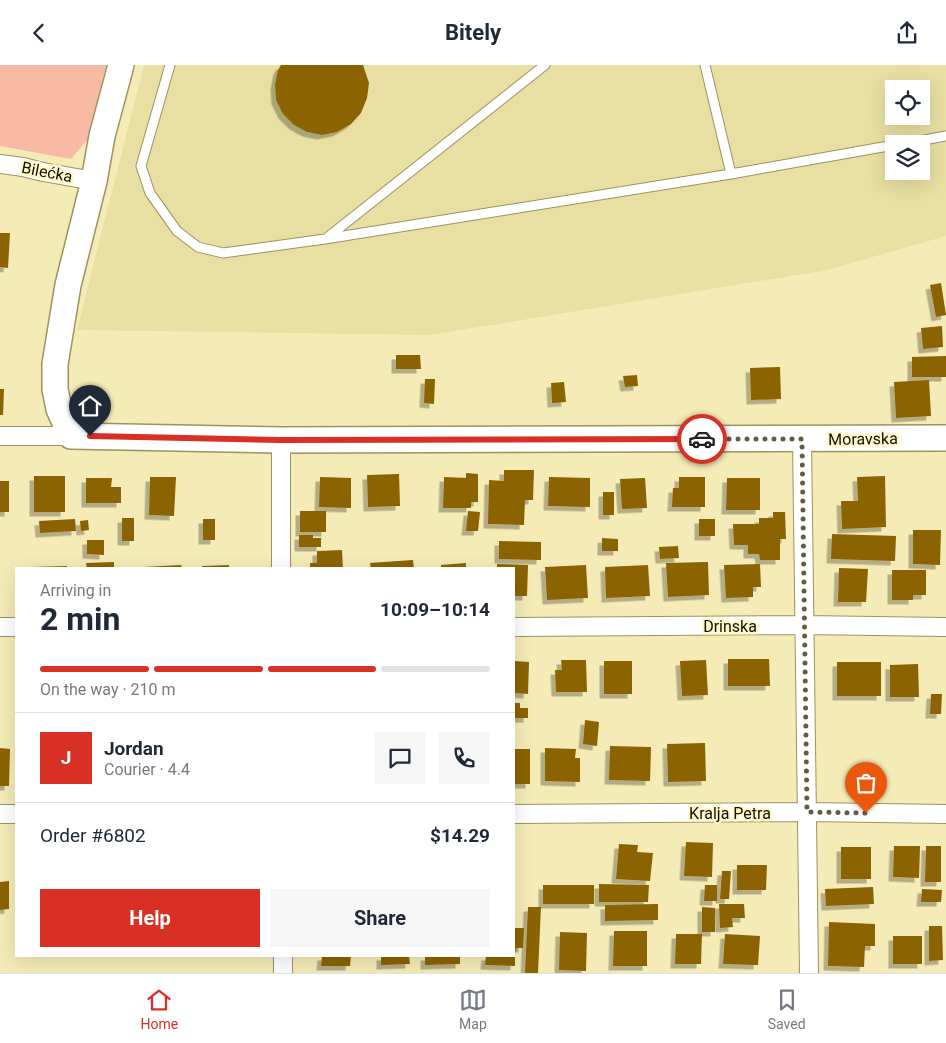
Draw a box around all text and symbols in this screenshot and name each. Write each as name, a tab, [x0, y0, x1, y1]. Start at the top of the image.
icon: back	[25, 19, 53, 47]
icon: share	[893, 19, 921, 47]
text: Bitely	[445, 20, 501, 45]
map controls	[885, 80, 930, 180]
button: locate	[885, 80, 930, 125]
button: layers	[885, 135, 930, 180]
street label: Bilećka	[20, 158, 74, 186]
pin	[69, 385, 111, 436]
icon: home	[76, 392, 104, 420]
courier	[677, 414, 727, 464]
icon: car	[688, 425, 716, 453]
street label: Moravska	[828, 429, 898, 449]
text: Arriving in	[40, 581, 111, 600]
text: 10:09–10:14	[380, 598, 490, 621]
text: 2 min	[40, 600, 120, 638]
street label: Drinska	[703, 617, 757, 636]
text: On the way · 210 m	[40, 680, 176, 699]
button: chat	[374, 732, 426, 784]
button: phone	[438, 732, 490, 784]
text: Jordan	[104, 737, 164, 760]
text: J	[61, 746, 71, 769]
text: Courier · 4.4	[104, 760, 190, 779]
pin	[845, 762, 887, 813]
icon: bag	[852, 769, 880, 797]
street label: Kralja Petra	[689, 804, 771, 823]
text: Order #6802	[40, 824, 146, 847]
text: $14.29	[430, 824, 490, 847]
button: Help	[40, 889, 260, 947]
button: Share	[270, 889, 490, 947]
tab: Home	[140, 986, 178, 1032]
tab: Map	[459, 986, 487, 1032]
tab: Saved	[768, 986, 806, 1032]

